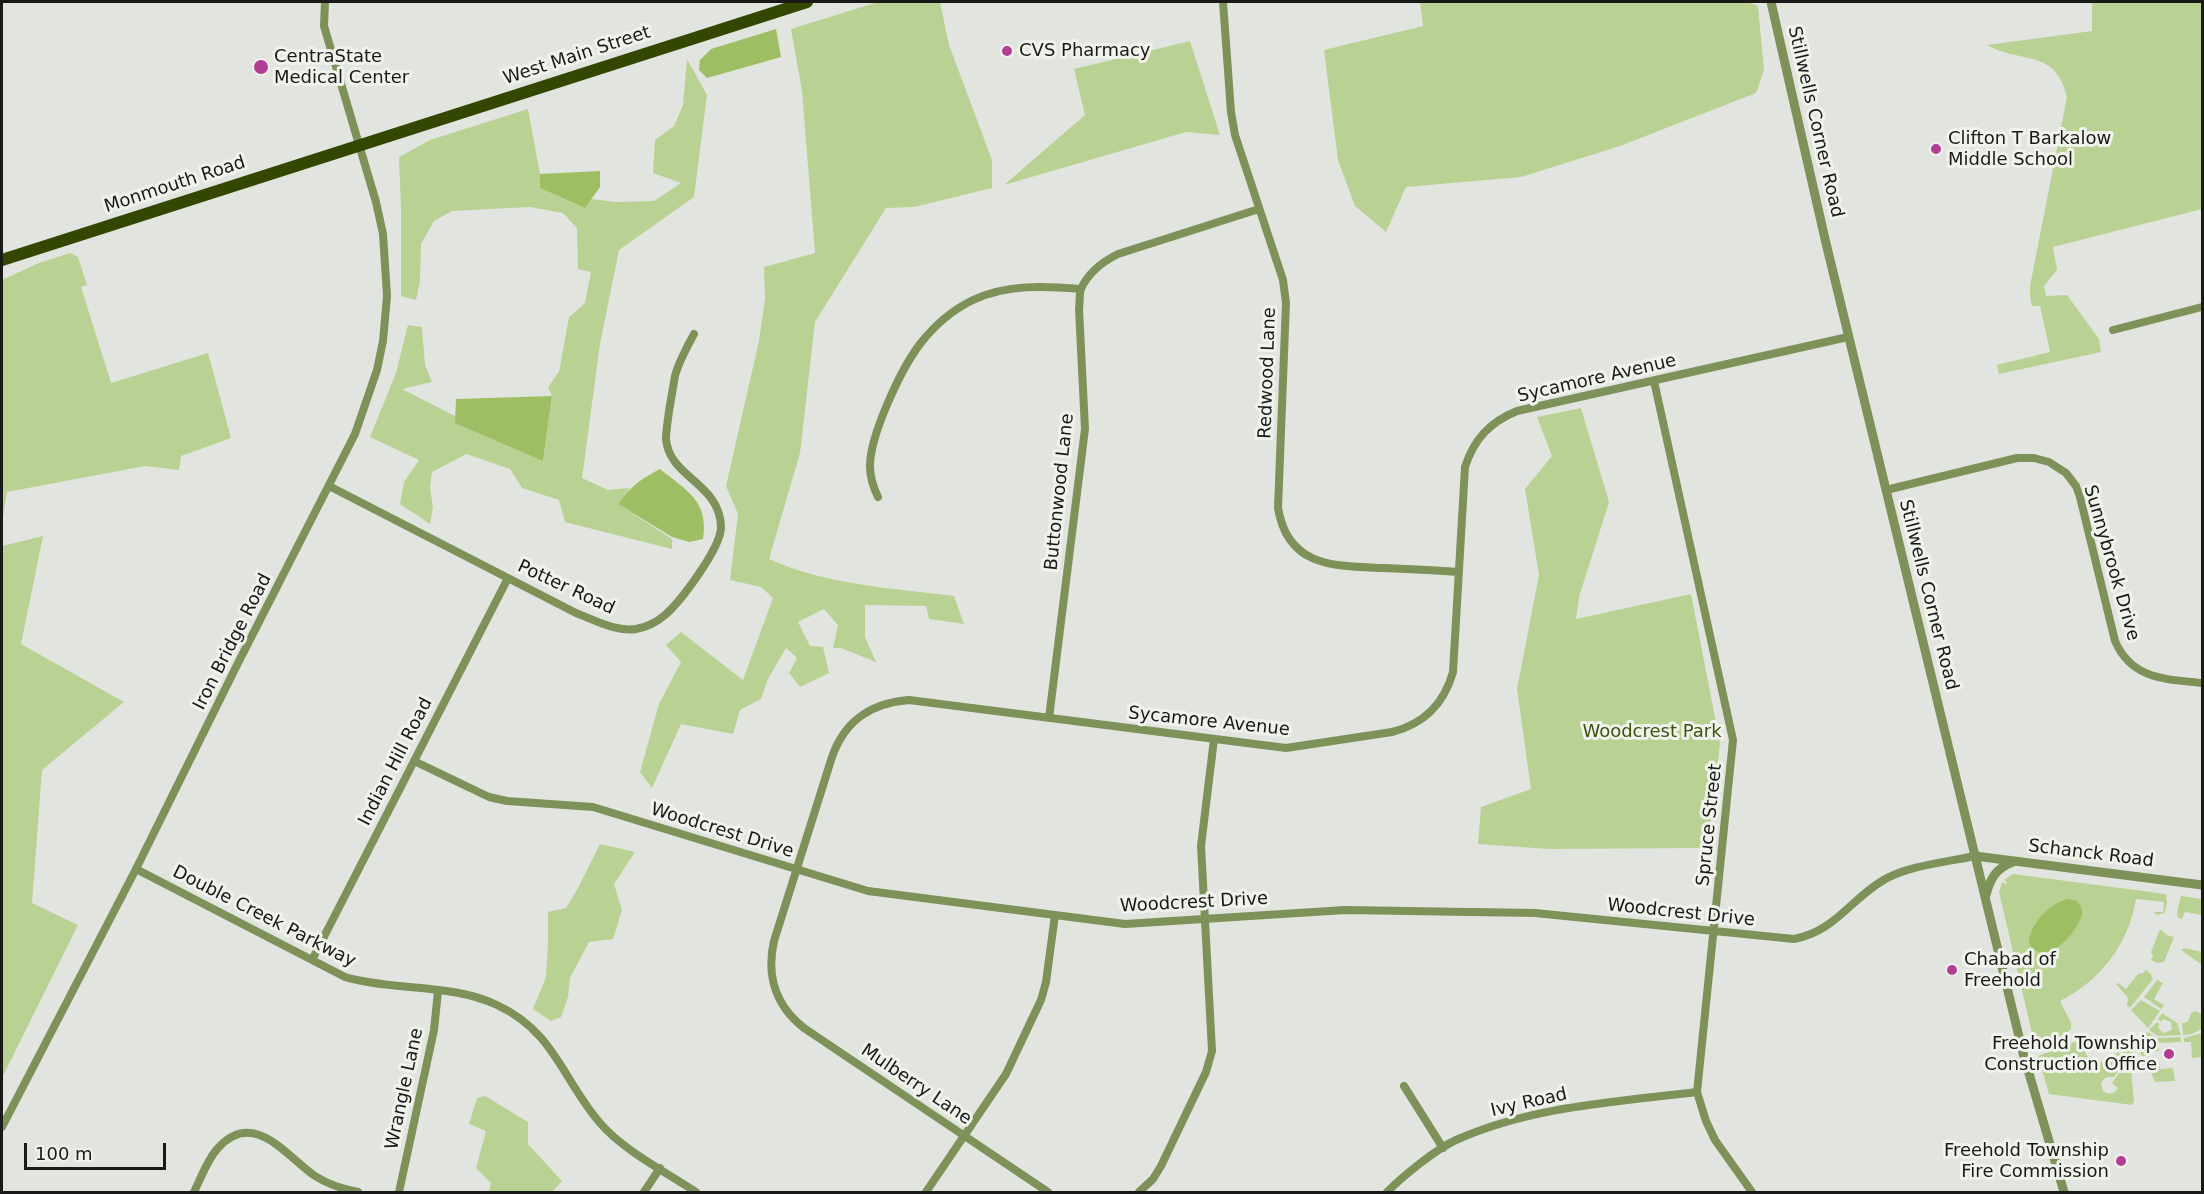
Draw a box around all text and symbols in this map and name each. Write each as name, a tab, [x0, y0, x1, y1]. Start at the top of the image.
street label: West Main Street	[501, 22, 653, 90]
street label: Stillwells Corner Road	[1782, 24, 1848, 220]
place label: CVS Pharmacy	[1019, 40, 1151, 62]
marker: CVS Pharmacy	[1000, 44, 1014, 58]
place label: CentraState Medical Center	[274, 46, 409, 88]
marker: CentraState Medical Center	[252, 58, 270, 76]
place label: Clifton T Barkalow Middle School	[1948, 128, 2111, 170]
marker: Clifton T Barkalow Middle School	[1929, 142, 1943, 156]
street label: Monmouth Road	[102, 152, 248, 218]
street label: Redwood Lane	[1255, 307, 1281, 439]
street label: Sycamore Avenue	[1516, 350, 1678, 408]
street label: Buttonwood Lane	[1041, 412, 1079, 572]
street label: Sunnybrook Drive	[2078, 483, 2144, 643]
street label: Stillwells Corner Road	[1894, 497, 1962, 693]
street label: Potter Road	[514, 556, 618, 620]
street label: Iron Bridge Road	[189, 570, 277, 714]
street label: Indian Hill Road	[354, 694, 438, 830]
street label: Sycamore Avenue	[1127, 703, 1291, 741]
park label: Woodcrest Park	[1582, 721, 1722, 743]
street label: Spruce Street	[1693, 763, 1727, 887]
street label: Woodcrest Drive	[648, 799, 796, 863]
street label: Schanck Road	[2027, 836, 2155, 872]
street label: Double Creek Parkway	[169, 861, 359, 973]
street label: Woodcrest Drive	[1119, 888, 1269, 918]
street label: Woodcrest Drive	[1606, 895, 1756, 931]
place label: Chabad of Freehold	[1964, 949, 2056, 992]
marker: Chabad of Freehold	[1945, 963, 1959, 977]
street label: Wrangle Lane	[382, 1026, 428, 1152]
place label: Freehold Township Construction Office	[1984, 1033, 2157, 1076]
street label: Mulberry Lane	[857, 1040, 975, 1130]
marker: Freehold Township Construction Office	[2162, 1047, 2176, 1061]
street label: Ivy Road	[1489, 1084, 1569, 1122]
scale bar	[27, 1131, 170, 1169]
place label: Freehold Township Fire Commission	[1944, 1140, 2109, 1182]
text: 100 m	[35, 1143, 93, 1164]
marker: Freehold Township Fire Commission	[2114, 1154, 2128, 1168]

